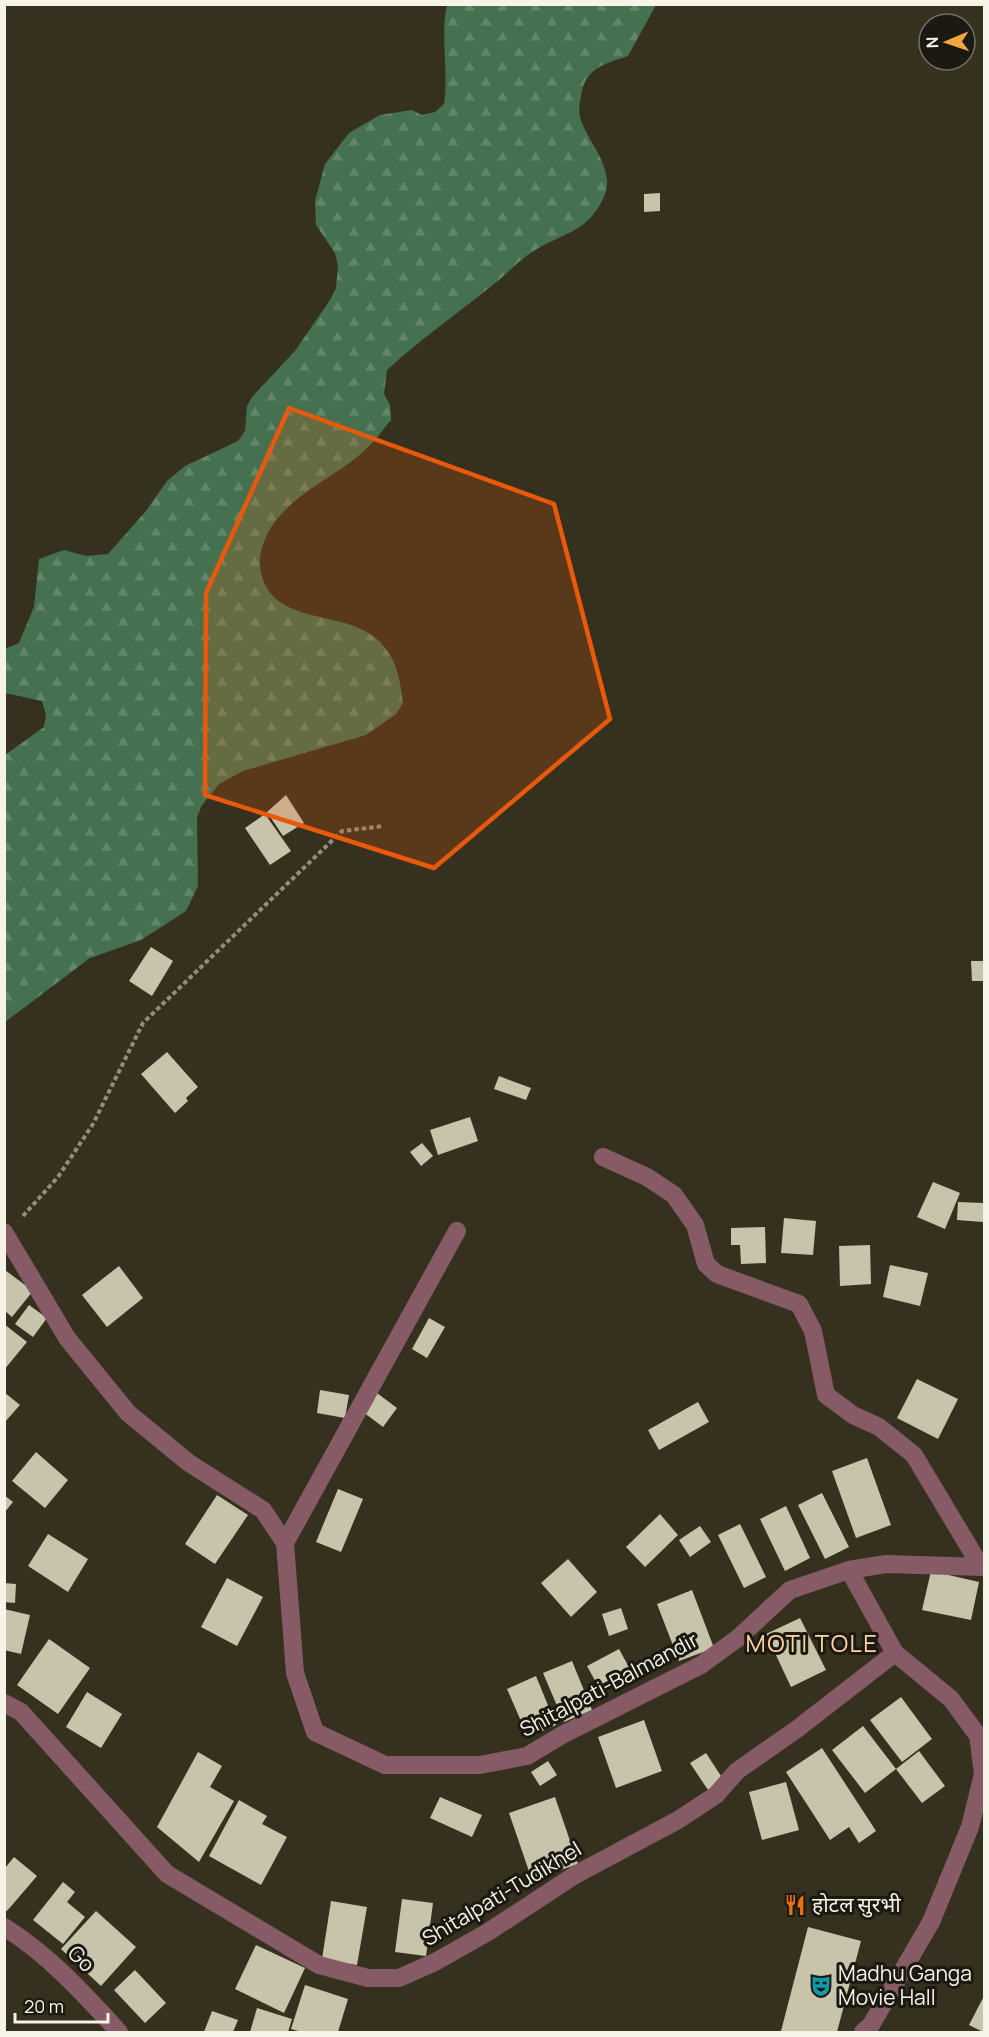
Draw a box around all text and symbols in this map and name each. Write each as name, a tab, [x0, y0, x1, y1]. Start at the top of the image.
north arrow	[917, 12, 977, 72]
text: N	[921, 36, 943, 49]
street label: Shitalpati-Balmandir	[515, 1625, 703, 1743]
district label: MOTI TOLE	[746, 1626, 878, 1659]
street label: Shitalpati-Tudikhel	[417, 1834, 586, 1952]
place label: होटल सुरभी	[812, 1890, 901, 1918]
restaurant icon: होटल सुरभी	[783, 1893, 807, 1917]
street label: Go	[62, 1939, 101, 1978]
place label: Madhu Ganga Movie Hall	[838, 1959, 972, 2011]
theatre icon: Madhu Ganga Movie Hall	[809, 1974, 833, 1998]
scale bar	[15, 1986, 108, 2024]
text: 20 m	[24, 1994, 64, 2018]

